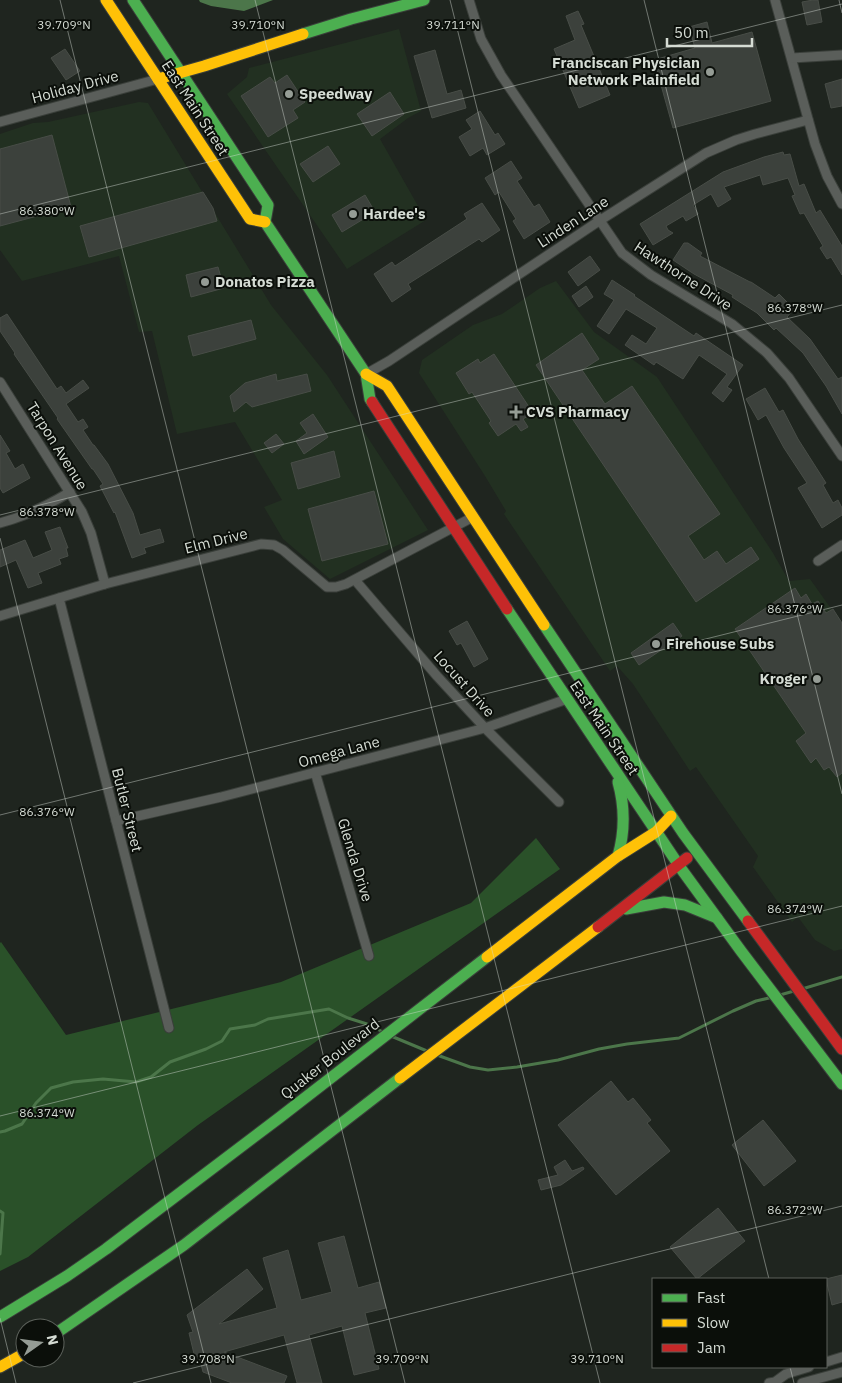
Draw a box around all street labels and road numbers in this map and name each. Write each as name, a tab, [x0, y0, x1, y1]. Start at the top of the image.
street label: East Main Street	[158, 56, 233, 159]
street label: Holiday Drive	[29, 66, 120, 107]
street label: Linden Lane	[534, 192, 612, 252]
street label: Hawthorne Drive	[631, 237, 736, 314]
street label: Tarpon Avenue	[23, 398, 92, 493]
street label: Elm Drive	[182, 524, 249, 558]
street label: Locust Drive	[430, 647, 499, 721]
street label: East Main Street	[566, 677, 643, 779]
street label: Omega Lane	[296, 732, 382, 772]
street label: Butler Street	[108, 766, 147, 854]
street label: Glenda Drive	[334, 816, 377, 904]
street label: Quaker Boulevard	[276, 1014, 383, 1103]

